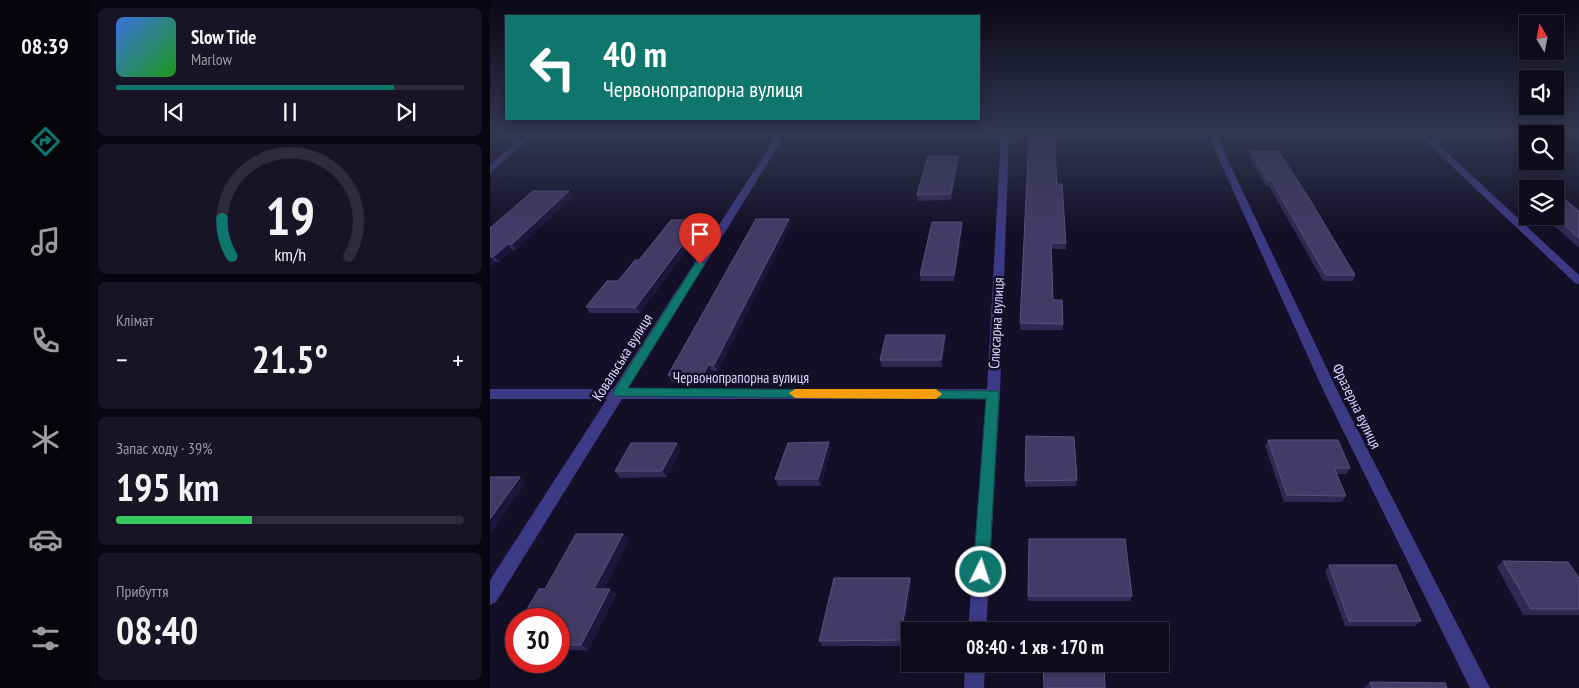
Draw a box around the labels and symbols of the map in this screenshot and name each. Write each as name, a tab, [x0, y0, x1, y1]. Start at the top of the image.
north arrow	[1519, 15, 1564, 60]
pin	[679, 213, 721, 264]
street label: Слюсарна вулиця	[984, 277, 1008, 369]
street label: Ковальська вулиця	[588, 310, 657, 404]
street label: Фразерна вулиця	[1328, 360, 1386, 452]
street label: Червонопрапорна вулиця	[673, 368, 809, 387]
position arrow	[954, 545, 1006, 597]
speed limit sign: 30	[505, 608, 570, 673]

